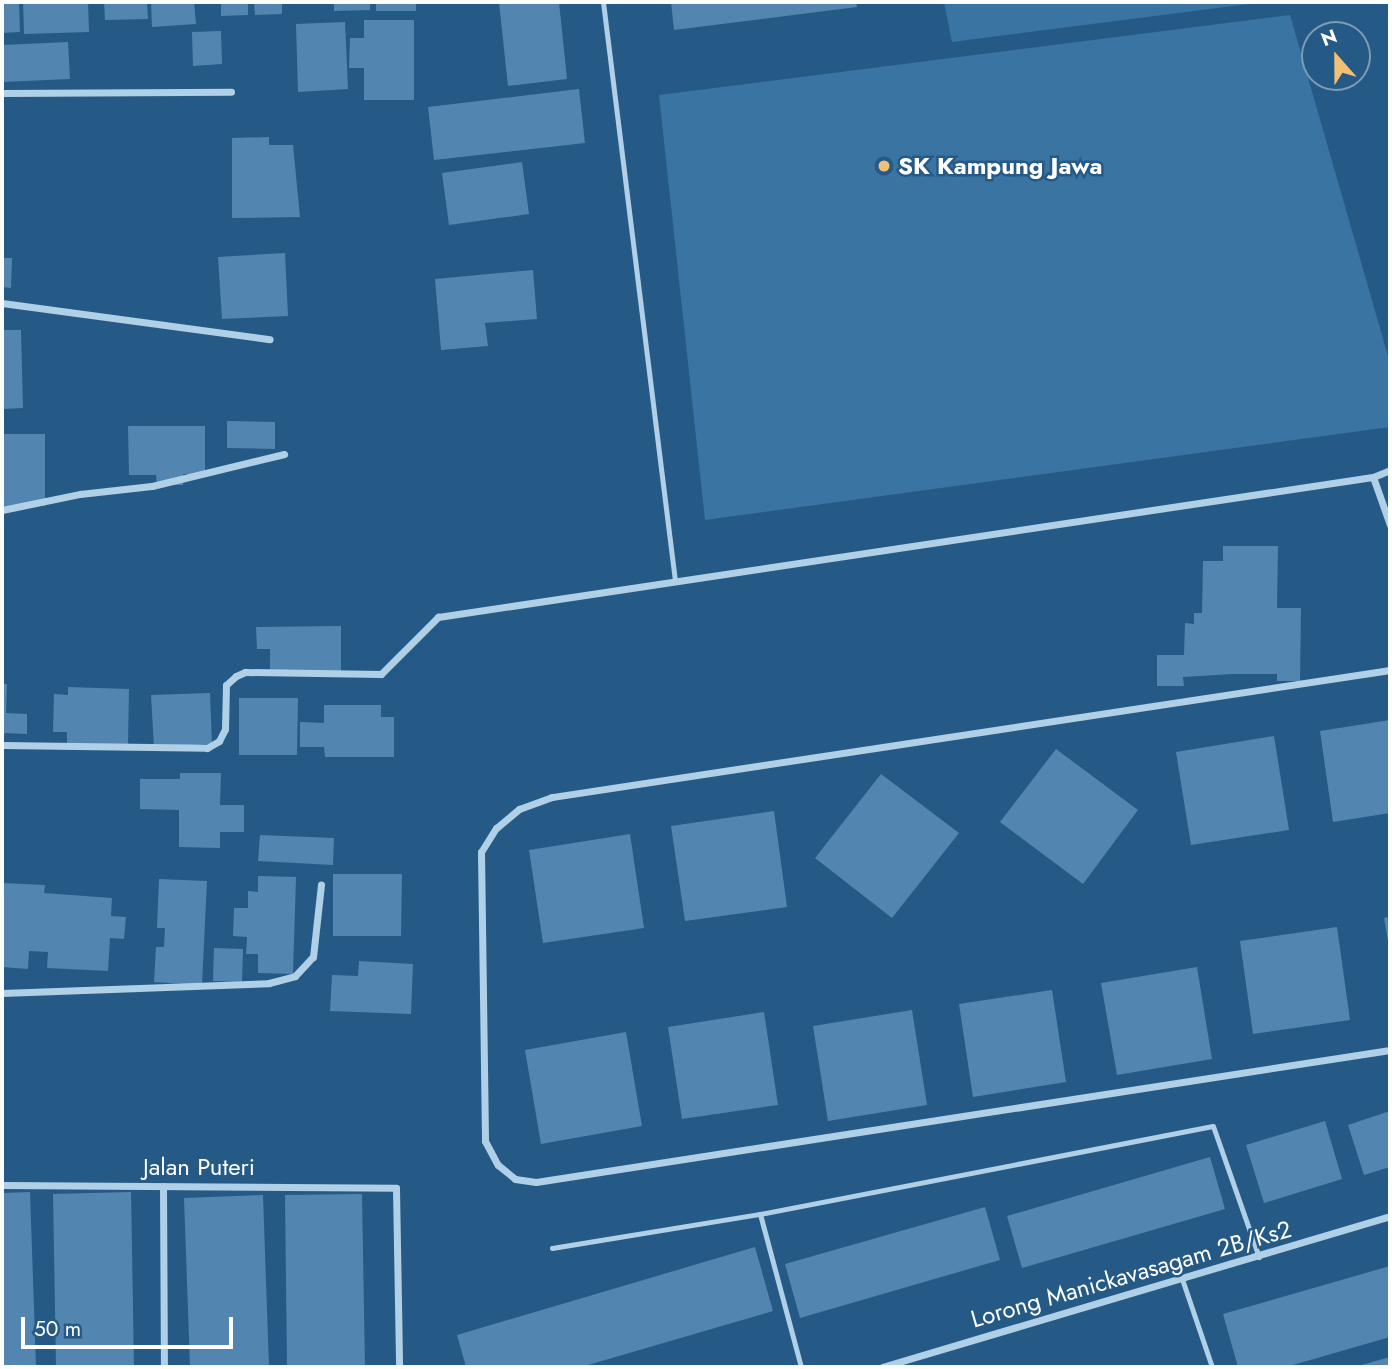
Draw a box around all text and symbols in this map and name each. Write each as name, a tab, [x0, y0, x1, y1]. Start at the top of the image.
north arrow	[1301, 21, 1371, 91]
text: N	[1317, 22, 1341, 53]
place label: SK Kampung Jawa	[898, 152, 1103, 180]
marker: SK Kampung Jawa	[876, 158, 892, 174]
street label: Jalan Puteri	[143, 1153, 255, 1181]
street label: Lorong Manickavasagam 2B/Ks2	[967, 1214, 1295, 1334]
scale bar	[24, 1302, 236, 1346]
text: 50 m	[34, 1314, 81, 1344]

